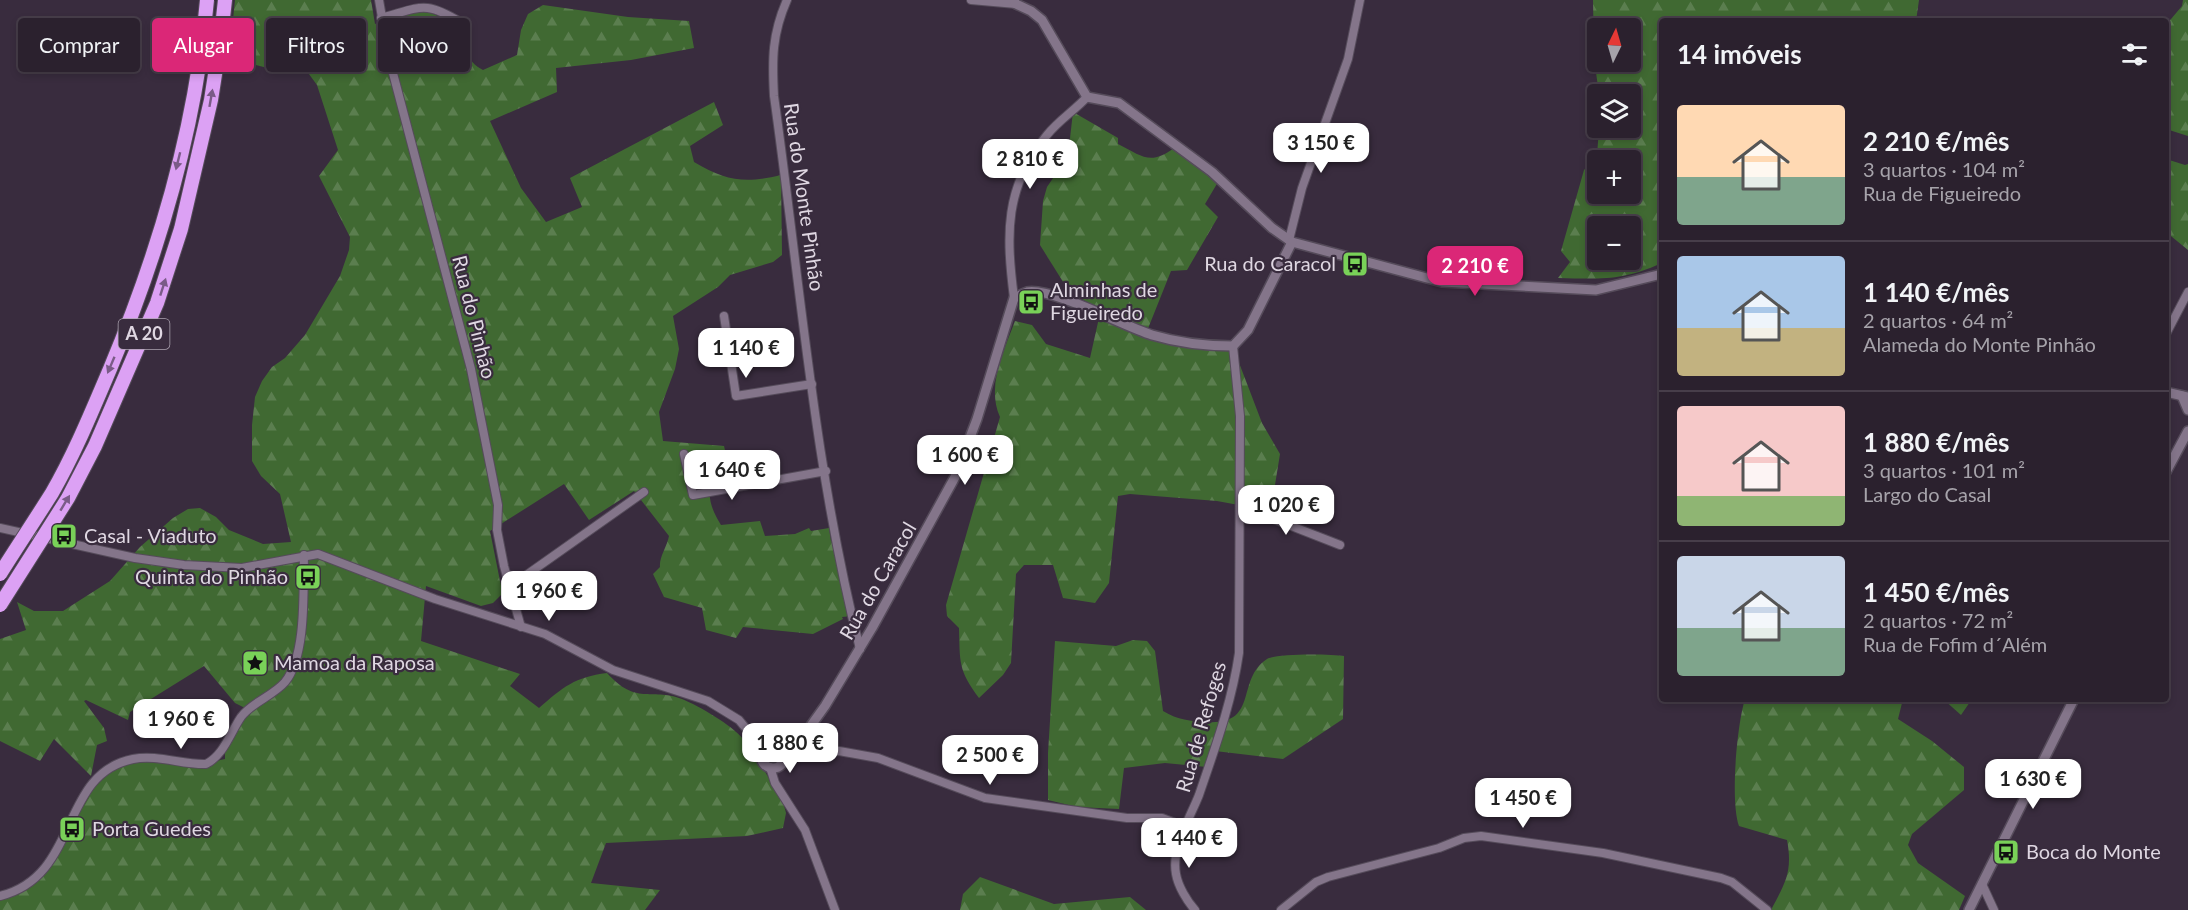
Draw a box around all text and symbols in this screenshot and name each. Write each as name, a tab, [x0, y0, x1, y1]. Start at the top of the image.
chip: Comprar	[18, 18, 140, 72]
chip: Alugar	[152, 18, 254, 72]
chip: Filtros	[266, 18, 366, 72]
chip: Novo	[378, 18, 470, 72]
north arrow	[1587, 18, 1641, 72]
map controls	[1587, 18, 1641, 270]
text: 14 imóveis	[1677, 38, 1802, 70]
icon: filters	[2118, 38, 2151, 71]
button: layers	[1587, 84, 1641, 138]
one-way arrow	[207, 89, 216, 108]
street label: Rua do Monte Pinhão	[780, 101, 830, 292]
pin: 3 150 €	[1266, 123, 1376, 174]
text: 2 210 €/mês	[1863, 125, 2009, 157]
icon: home	[1725, 129, 1797, 201]
text: 3 150 €	[1287, 130, 1355, 154]
pin: 2 810 €	[975, 139, 1085, 190]
text: 2 810 €	[996, 146, 1064, 170]
button: +	[1587, 150, 1641, 204]
one-way arrow	[173, 151, 183, 170]
text: 3 quartos · 104 m²	[1863, 157, 2025, 181]
text: Rua de Figueiredo	[1863, 181, 2021, 205]
button: −	[1587, 216, 1641, 270]
pin: 2 210 €	[1420, 246, 1530, 297]
bus stop icon: Rua do Caracol	[1340, 249, 1370, 279]
place label: Rua do Caracol	[1204, 251, 1336, 275]
street label: Rua do Pinhão	[448, 253, 502, 381]
text: 2 210 €	[1441, 253, 1509, 277]
text: 1 140 €/mês	[1863, 276, 2009, 308]
place label: Alminhas de Figueiredo	[1050, 277, 1157, 324]
one-way arrow	[158, 278, 168, 296]
icon: home	[1725, 280, 1797, 352]
bus stop icon: Alminhas de Figueiredo	[1016, 287, 1046, 317]
text: 2 quartos · 64 m²	[1863, 308, 2013, 332]
road number: A 20	[118, 319, 170, 349]
pin: 1 140 €	[691, 328, 801, 379]
text: Alameda do Monte Pinhão	[1863, 332, 2096, 356]
text: 1 140 €	[712, 335, 780, 359]
one-way arrow	[106, 357, 116, 375]
text: 1 880 €/mês	[1863, 426, 2009, 458]
icon: home	[1725, 430, 1797, 502]
pin: 1 600 €	[910, 435, 1020, 486]
text: 1 600 €	[931, 442, 999, 466]
pin: 1 640 €	[677, 450, 787, 501]
text: 1 640 €	[698, 457, 766, 481]
text: 3 quartos · 101 m²	[1863, 458, 2025, 482]
text: Largo do Casal	[1863, 482, 1991, 506]
pin: 1 020 €	[1231, 485, 1341, 536]
text: 1 020 €	[1252, 492, 1320, 516]
one-way arrow	[60, 494, 70, 511]
street label: Rua do Caracol	[834, 517, 920, 644]
bus stop icon: Casal - Viaduto	[49, 521, 79, 551]
place label: Casal - Viaduto	[84, 523, 217, 547]
bus stop icon: Quinta do Pinhão	[293, 562, 323, 592]
place label: Quinta do Pinhão	[135, 564, 288, 588]
pin: 1 960 €	[494, 571, 604, 622]
text: 1 450 €/mês	[1863, 576, 2009, 608]
text: 1 960 €	[515, 578, 583, 602]
icon: home	[1725, 580, 1797, 652]
text: 2 quartos · 72 m²	[1863, 608, 2013, 632]
text: Rua de Fofim d´Além	[1863, 632, 2047, 656]
place icon: Mamoa da Raposa	[240, 648, 270, 678]
place label: Mamoa da Raposa	[274, 650, 435, 674]
street label: Rua de Refoges	[1170, 659, 1230, 795]
pin: 1 960 €	[126, 699, 236, 750]
text: 1 960 €	[147, 706, 215, 730]
pin: 1 880 €	[735, 723, 845, 774]
text: 1 880 €	[756, 730, 824, 754]
pin: 2 500 €	[935, 735, 1045, 786]
text: 2 500 €	[956, 742, 1024, 766]
pin: 1 630 €	[1978, 759, 2088, 810]
text: 1 630 €	[1999, 766, 2067, 790]
pin: 1 450 €	[1468, 778, 1578, 829]
text: 1 450 €	[1489, 785, 1557, 809]
bus stop icon: Porta Guedes	[57, 814, 87, 844]
place label: Porta Guedes	[92, 816, 211, 840]
pin: 1 440 €	[1134, 818, 1244, 869]
text: 1 440 €	[1155, 825, 1223, 849]
bus stop icon: Boca do Monte	[1991, 837, 2021, 867]
place label: Boca do Monte	[2026, 839, 2161, 863]

